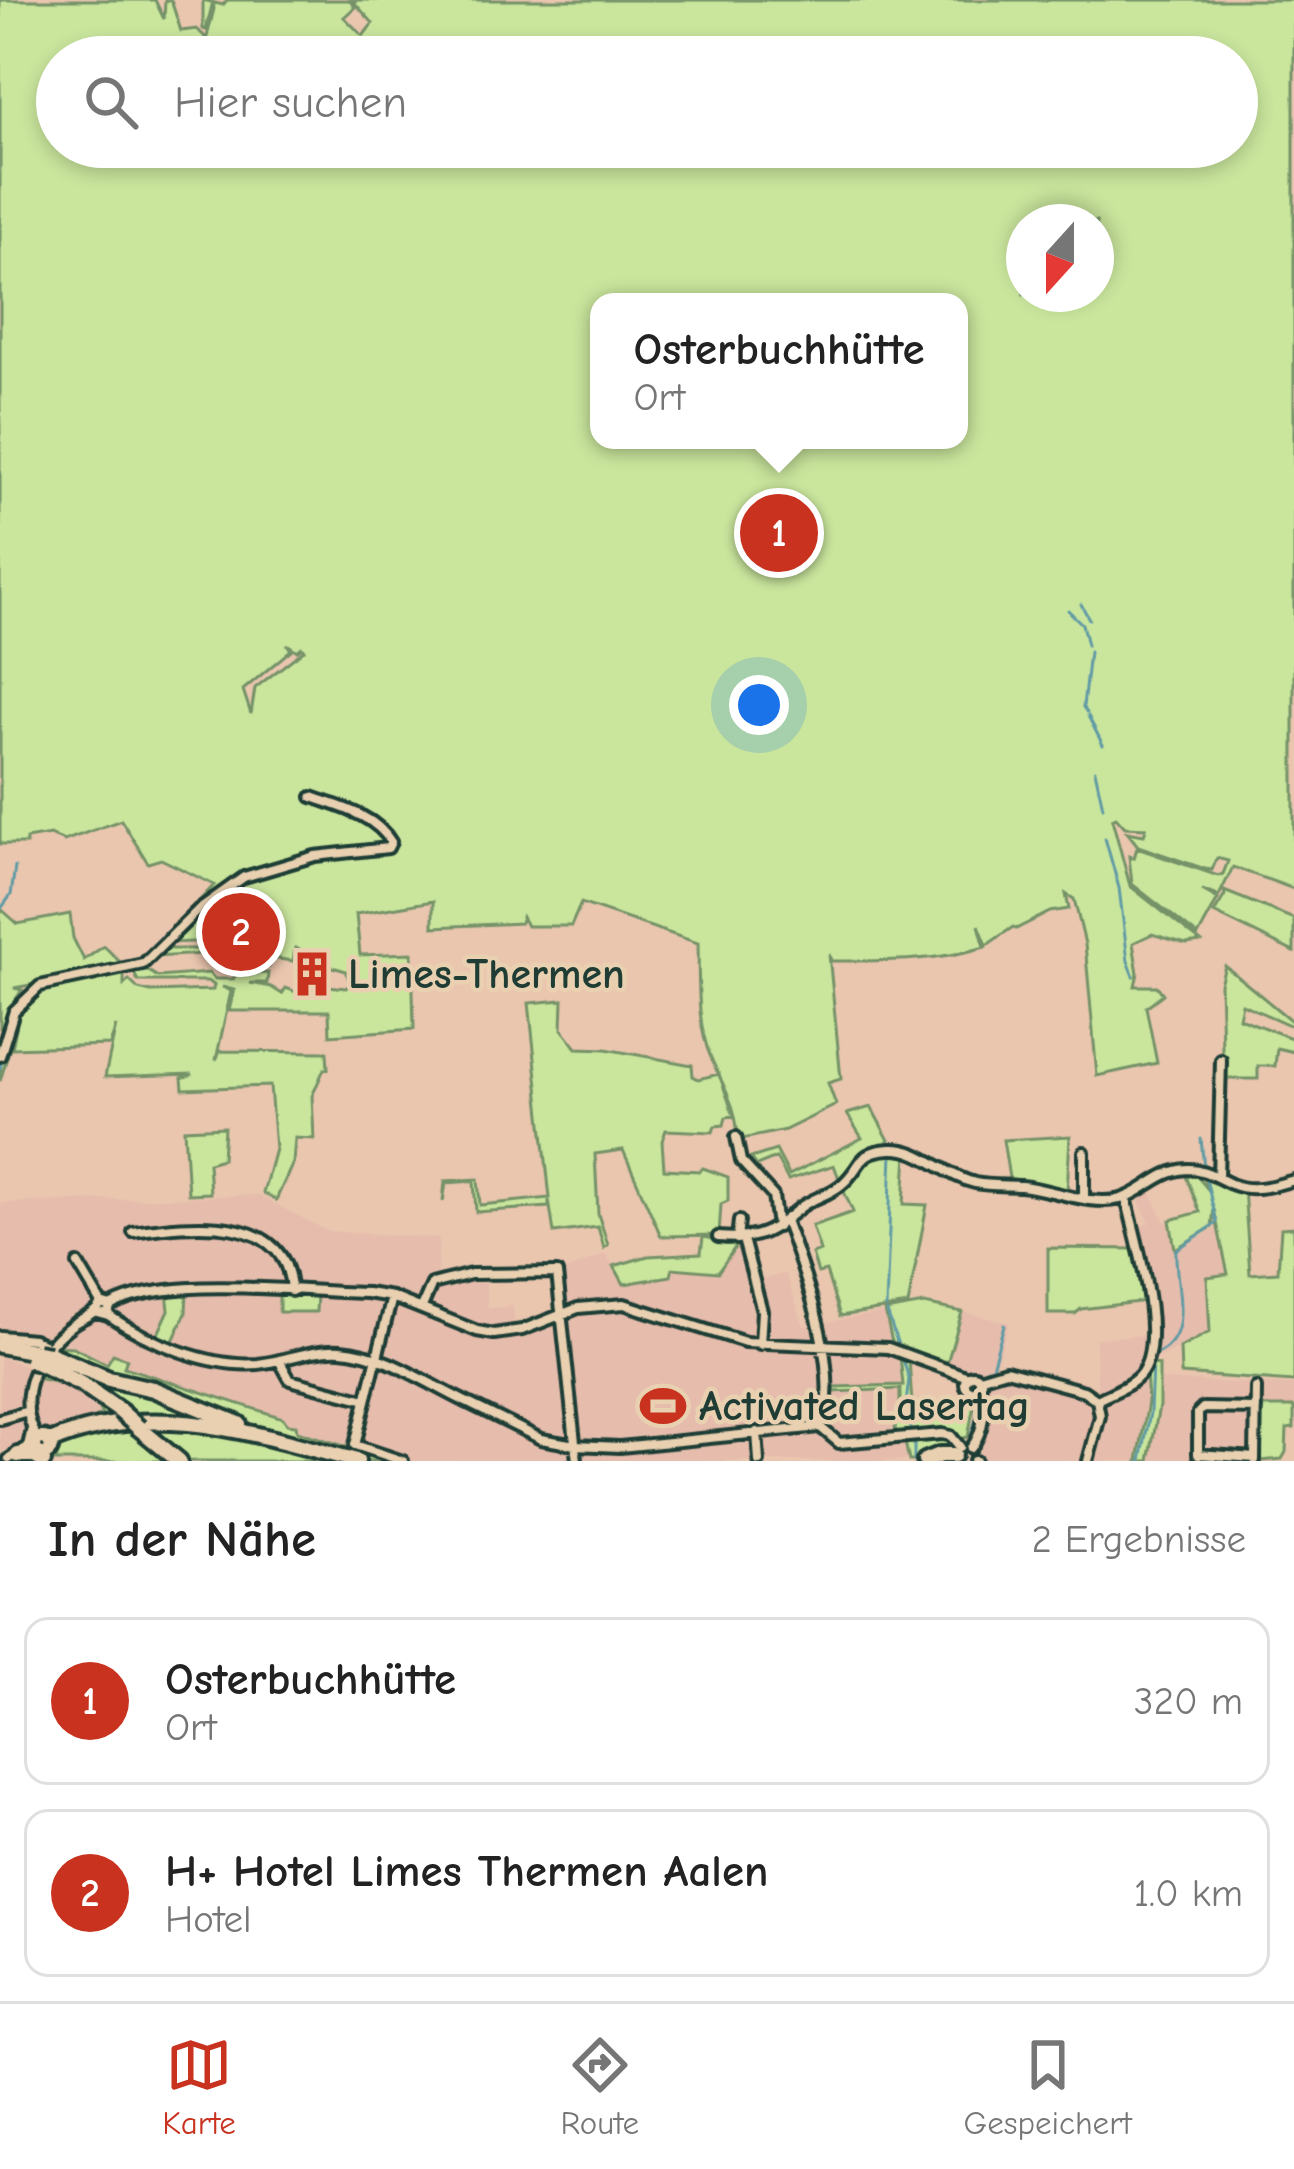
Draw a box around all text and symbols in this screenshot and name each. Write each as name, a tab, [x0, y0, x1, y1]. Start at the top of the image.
search box	[36, 36, 1258, 168]
icon: search	[78, 69, 144, 135]
text: Hier suchen	[174, 76, 407, 128]
north arrow	[1006, 204, 1114, 312]
popup	[590, 293, 968, 449]
text: Osterbuchhütte	[633, 323, 925, 375]
text: Ort	[633, 375, 685, 420]
pin: 1	[740, 488, 818, 578]
your location	[729, 675, 789, 735]
pin: 2	[202, 887, 280, 977]
building icon: Limes-Thermen	[287, 949, 337, 999]
place label: Limes-Thermen	[348, 950, 625, 999]
sports icon: Activated Lasertag	[638, 1381, 688, 1431]
place label: Activated Lasertag	[699, 1382, 1030, 1431]
text: In der Nähe	[48, 1510, 316, 1569]
text: 2 Ergebnisse	[1031, 1517, 1246, 1562]
text: Osterbuchhütte	[165, 1653, 456, 1705]
text: 1	[82, 1679, 98, 1724]
text: 320 m	[1134, 1679, 1243, 1724]
text: Ort	[165, 1705, 217, 1750]
text: H+ Hotel Limes Thermen Aalen	[165, 1845, 768, 1897]
text: 2	[80, 1871, 100, 1916]
text: 1.0 km	[1134, 1871, 1243, 1916]
text: Hotel	[165, 1897, 252, 1942]
tab: Karte	[162, 2032, 236, 2142]
tab: Route	[560, 2032, 639, 2142]
tab: Gespeichert	[964, 2032, 1132, 2142]

